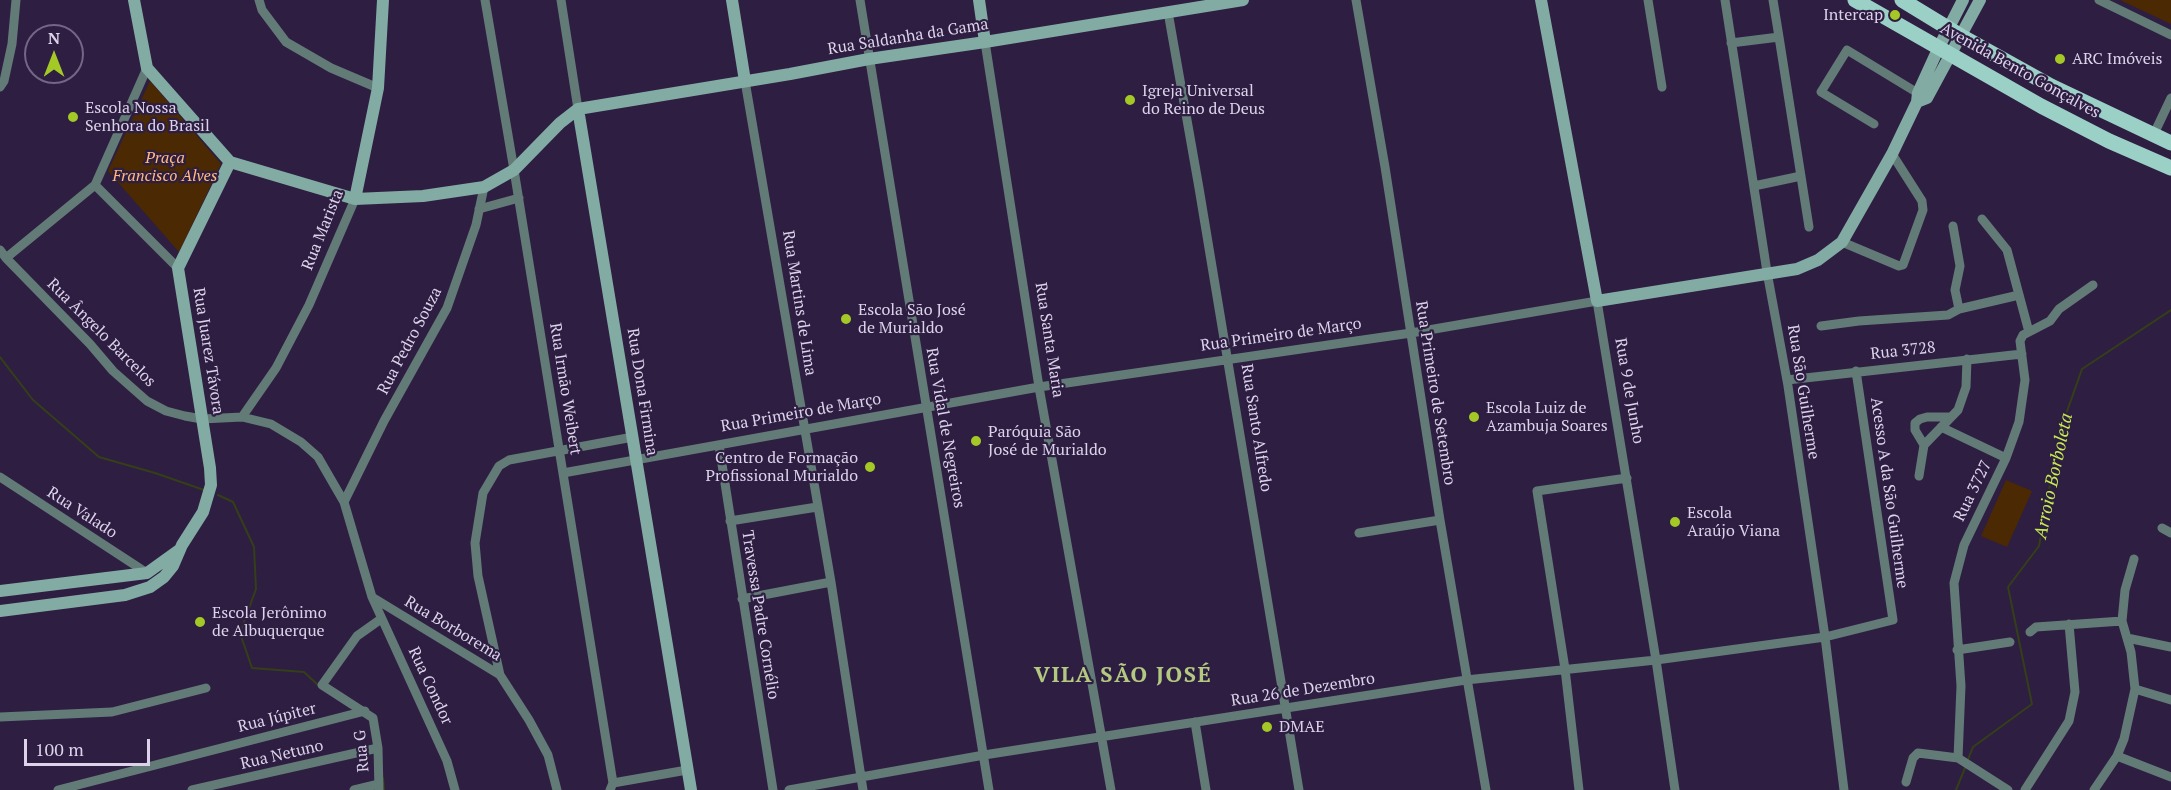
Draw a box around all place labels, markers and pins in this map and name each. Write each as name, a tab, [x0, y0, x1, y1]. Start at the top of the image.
place label: Intercap	[1823, 5, 1883, 25]
marker: Intercap	[1888, 8, 1902, 22]
place label: ARC Imóveis	[2072, 49, 2162, 69]
marker: ARC Imóveis	[2053, 52, 2067, 66]
place label: Igreja Universal do Reino de Deus	[1142, 81, 1265, 119]
marker: Igreja Universal do Reino de Deus	[1123, 93, 1137, 107]
place label: Escola Nossa Senhora do Brasil	[85, 98, 210, 136]
marker: Escola Nossa Senhora do Brasil	[66, 110, 80, 124]
place label: Escola São José de Murialdo	[858, 300, 966, 338]
marker: Escola São José de Murialdo	[839, 312, 853, 326]
place label: Escola Luiz de Azambuja Soares	[1486, 398, 1608, 436]
marker: Escola Luiz de Azambuja Soares	[1467, 410, 1481, 424]
place label: Paróquia São José de Murialdo	[988, 422, 1107, 460]
marker: Paróquia São José de Murialdo	[969, 434, 983, 448]
place label: Centro de Formação Profissional Murialdo	[705, 448, 858, 486]
marker: Centro de Formação Profissional Murialdo	[863, 460, 877, 474]
place label: Escola Araújo Viana	[1687, 503, 1780, 541]
marker: Escola Araújo Viana	[1668, 515, 1682, 529]
place label: Escola Jerônimo de Albuquerque	[212, 603, 327, 641]
marker: Escola Jerônimo de Albuquerque	[193, 615, 207, 629]
place label: DMAE	[1279, 717, 1324, 737]
marker: DMAE	[1260, 720, 1274, 734]

